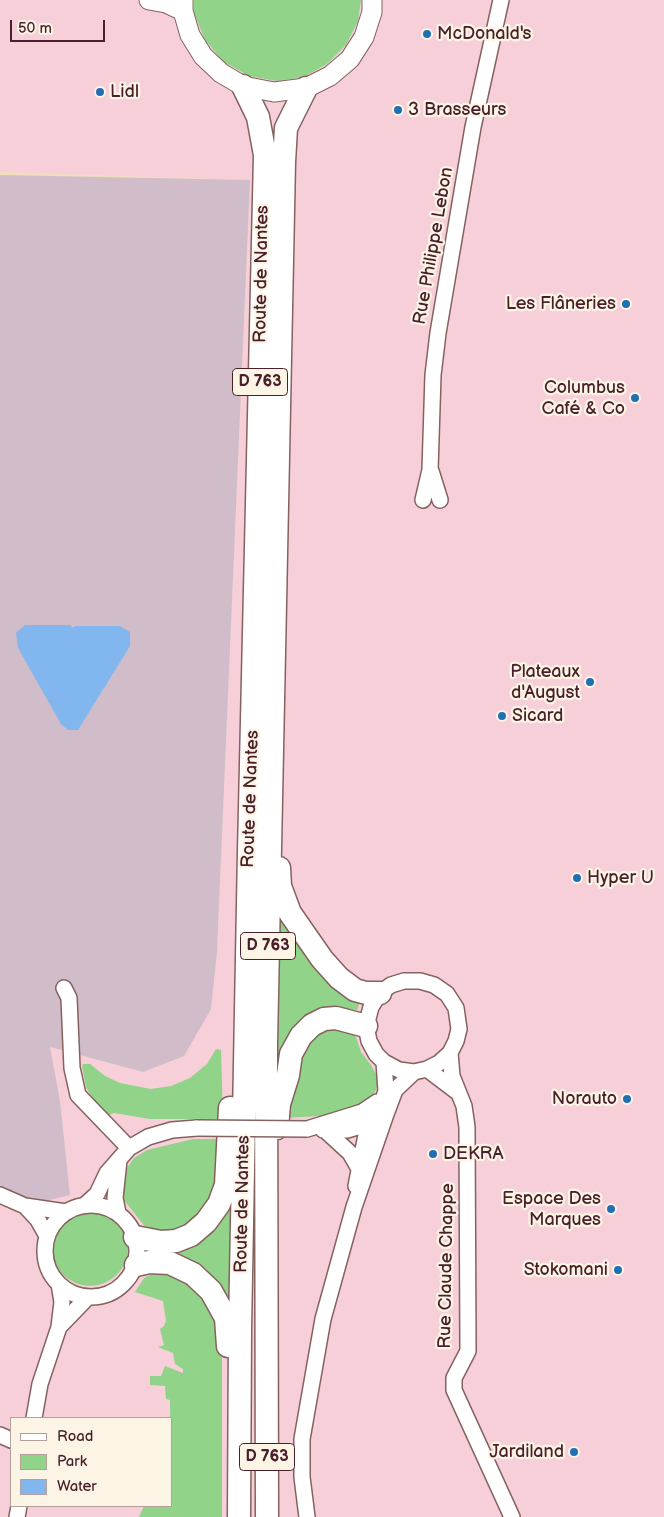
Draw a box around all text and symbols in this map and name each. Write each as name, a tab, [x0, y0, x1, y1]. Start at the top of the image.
scale bar	[12, 10, 108, 42]
text: 50 m	[18, 19, 52, 38]
place label: McDonald's	[437, 23, 531, 45]
marker: McDonald's	[421, 28, 433, 40]
place label: Lidl	[110, 81, 139, 103]
marker: Lidl	[94, 86, 106, 98]
place label: 3 Brasseurs	[408, 99, 507, 121]
marker: 3 Brasseurs	[392, 104, 404, 116]
street label: Rue Philippe Lebon	[410, 166, 458, 326]
street label: Route de Nantes	[250, 205, 274, 343]
place label: Les Flâneries	[506, 293, 616, 315]
marker: Les Flâneries	[620, 298, 632, 310]
road number: D 763	[232, 368, 288, 396]
place label: Columbus Café & Co	[542, 377, 625, 419]
marker: Columbus Café & Co	[629, 392, 641, 404]
place label: Plateaux d'August	[510, 661, 580, 704]
marker: Plateaux d'August	[584, 676, 596, 688]
place label: Sicard	[512, 705, 563, 727]
marker: Sicard	[496, 710, 508, 722]
street label: Route de Nantes	[238, 730, 264, 868]
place label: Hyper U	[587, 867, 654, 889]
marker: Hyper U	[571, 872, 583, 884]
road number: D 763	[240, 932, 296, 959]
place label: Norauto	[552, 1088, 617, 1110]
marker: Norauto	[621, 1093, 633, 1105]
street label: Route de Nantes	[231, 1135, 255, 1273]
place label: DEKRA	[443, 1143, 503, 1165]
marker: DEKRA	[427, 1148, 439, 1160]
street label: Rue Claude Chappe	[435, 1183, 459, 1349]
place label: Espace Des Marques	[502, 1188, 601, 1230]
marker: Espace Des Marques	[605, 1203, 617, 1215]
place label: Stokomani	[524, 1259, 608, 1281]
marker: Stokomani	[612, 1264, 624, 1276]
legend	[10, 1417, 172, 1507]
text: Road	[57, 1427, 93, 1446]
place label: Jardiland	[490, 1441, 564, 1463]
road number: D 763	[240, 1444, 294, 1470]
marker: Jardiland	[568, 1446, 580, 1458]
text: Park	[57, 1452, 87, 1471]
text: Water	[57, 1477, 97, 1496]

